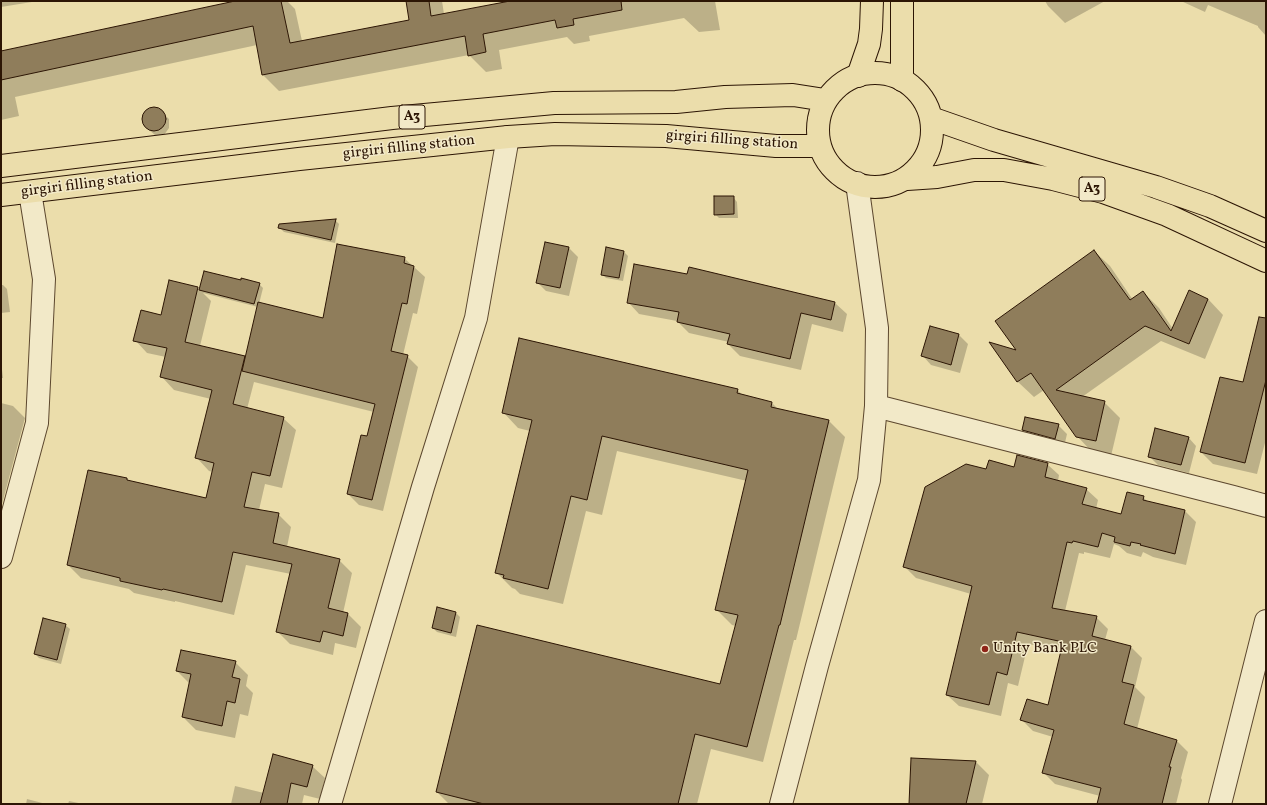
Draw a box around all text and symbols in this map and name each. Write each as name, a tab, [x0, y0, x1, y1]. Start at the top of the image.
road number: A3	[399, 105, 425, 129]
street label: girgiri filling station	[665, 127, 799, 155]
street label: girgiri filling station	[342, 132, 476, 164]
street label: girgiri filling station	[20, 168, 154, 202]
road number: A3	[1079, 177, 1105, 201]
place label: Unity Bank PLC	[993, 640, 1097, 658]
marker: Unity Bank PLC	[980, 644, 990, 654]

